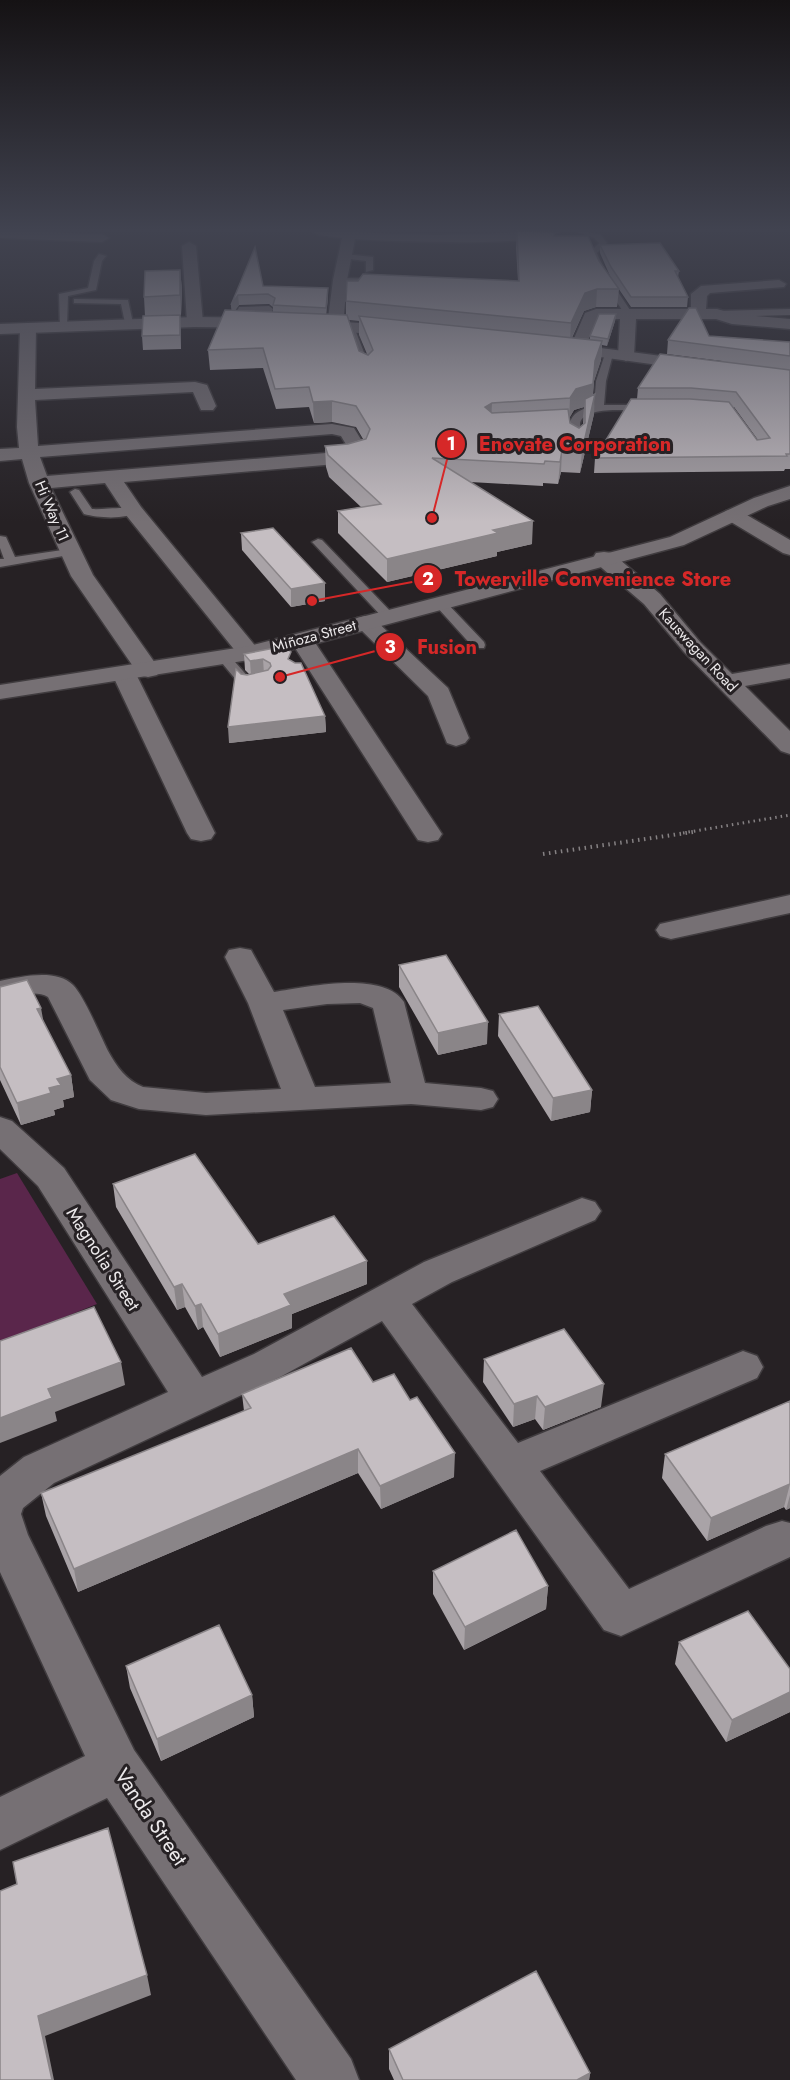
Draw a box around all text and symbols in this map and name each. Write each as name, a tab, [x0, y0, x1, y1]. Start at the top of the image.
callout: Enovate Corporation	[436, 425, 683, 463]
text: Enovate Corporation	[479, 430, 671, 459]
text: 1	[446, 431, 456, 457]
street label: Hi Way 11	[29, 477, 75, 545]
callout: Towerville Convenience Store	[413, 560, 743, 598]
text: Towerville Convenience Store	[455, 565, 731, 594]
text: 2	[422, 566, 434, 592]
street label: Kauswagan Road	[653, 603, 743, 697]
street label: Miñoza Street	[269, 614, 359, 658]
callout: Fusion	[375, 628, 489, 666]
text: Fusion	[417, 633, 477, 662]
text: 3	[384, 634, 396, 660]
street label: Magnolia Street	[60, 1202, 147, 1316]
street label: Vanda Street	[107, 1762, 195, 1872]

